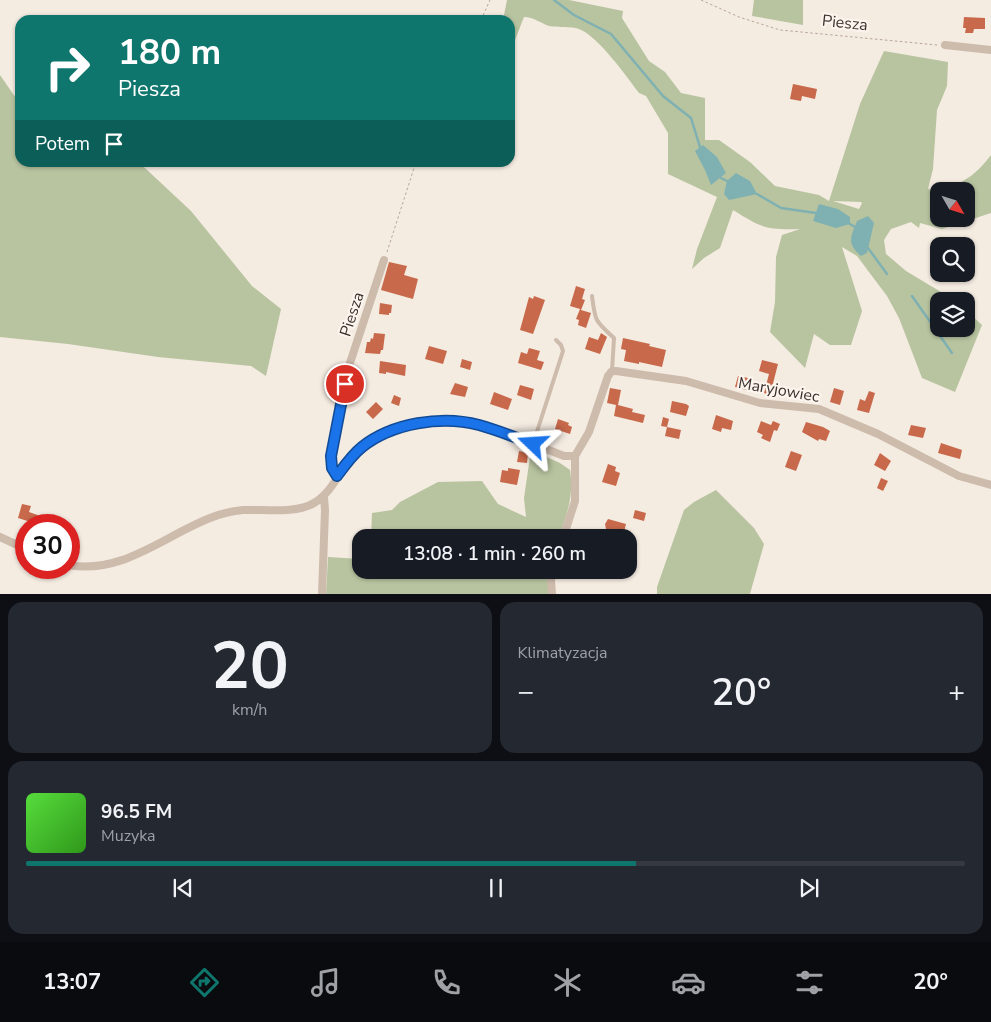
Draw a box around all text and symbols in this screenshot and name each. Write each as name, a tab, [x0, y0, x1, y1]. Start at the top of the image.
street label: Piesza	[821, 10, 869, 36]
text: 180 m	[118, 29, 221, 76]
icon: right	[35, 35, 100, 100]
text: Piesza	[118, 74, 181, 104]
icon: arrive	[100, 130, 128, 158]
text: Potem	[35, 131, 90, 157]
north arrow	[930, 182, 975, 228]
map controls	[930, 182, 975, 337]
button: search	[930, 237, 975, 282]
street label: Piesza	[334, 289, 369, 339]
button: layers	[930, 292, 975, 337]
pin	[324, 363, 366, 405]
icon: arrive	[331, 370, 359, 398]
street label: Maryjowiec	[736, 372, 822, 408]
position arrow	[506, 417, 558, 469]
speed limit sign: 30	[15, 514, 80, 579]
text: 13:08 · 1 min · 260 m	[403, 541, 586, 567]
text: 20	[211, 622, 289, 711]
text: Klimatyzacja	[518, 642, 607, 664]
text: 20°	[711, 667, 771, 718]
text: −	[518, 673, 534, 711]
text: +	[948, 673, 965, 711]
text: km/h	[232, 699, 267, 721]
text: 96.5 FM	[101, 799, 172, 825]
text: Muzyka	[101, 825, 156, 847]
icon: previous	[169, 874, 197, 902]
icon: pause	[482, 874, 510, 902]
icon: next	[795, 874, 823, 902]
icon: directions	[187, 965, 222, 1000]
icon: music	[308, 965, 343, 1000]
icon: phone	[429, 965, 464, 1000]
icon: climate	[550, 965, 585, 1000]
icon: car	[671, 965, 706, 1000]
icon: filters	[792, 965, 827, 1000]
text: 13:07	[43, 967, 101, 997]
text: 20°	[913, 967, 948, 997]

